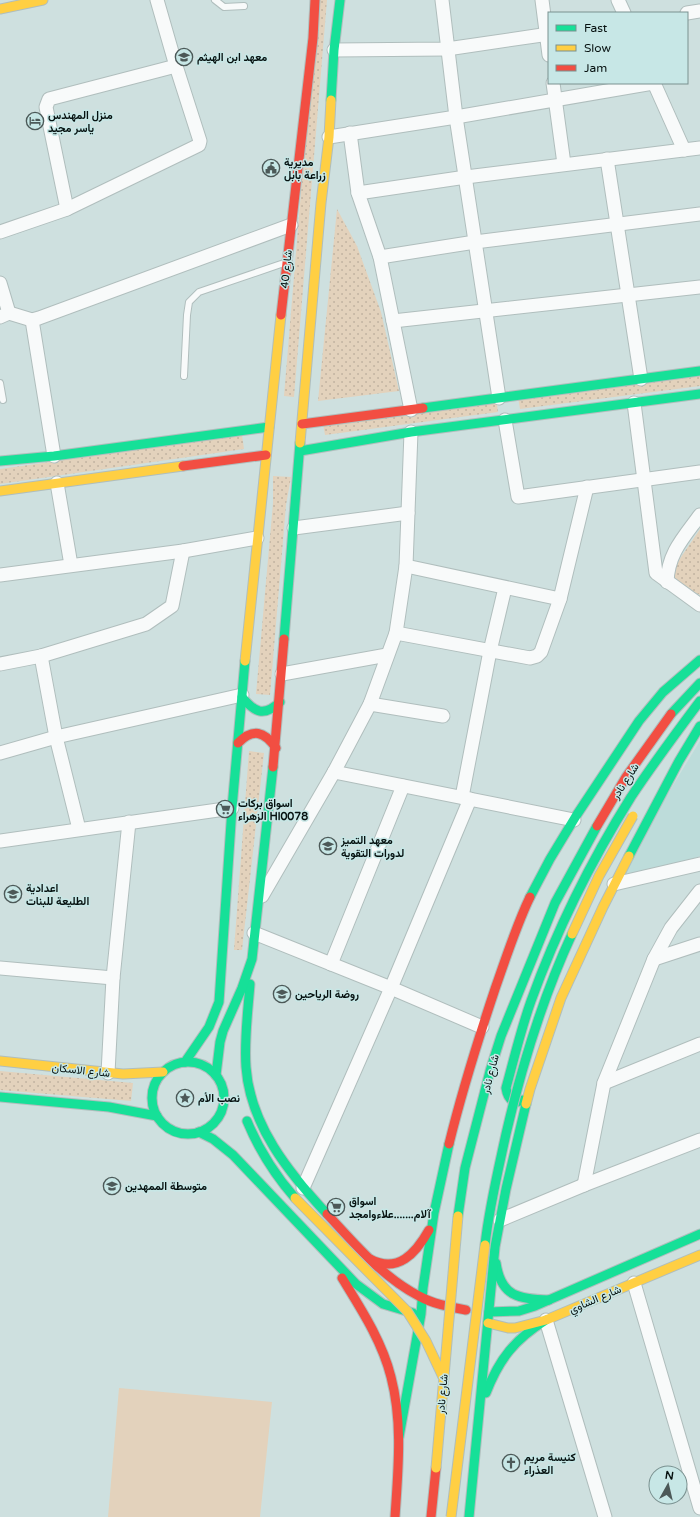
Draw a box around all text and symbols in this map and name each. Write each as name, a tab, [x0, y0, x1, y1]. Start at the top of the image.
legend	[548, 12, 688, 84]
text: Fast	[584, 21, 608, 35]
text: Slow	[584, 41, 611, 55]
school or university icon: معهد ابن الهيثم	[174, 47, 194, 67]
place label: معهد ابن الهيثم	[197, 51, 267, 65]
text: Jam	[584, 61, 607, 75]
place label: منزل المهندس ياسر مجيد	[48, 109, 113, 135]
hotel icon: منزل المهندس ياسر مجيد	[25, 111, 45, 131]
place label: مديرية زراعة بابل	[284, 156, 326, 182]
public building icon: مديرية زراعة بابل	[261, 158, 281, 178]
street label: شارع 40	[278, 249, 296, 289]
street label: شارع نادر	[609, 761, 643, 803]
place label: اسواق بركات الزهراء Hl0078	[238, 797, 308, 823]
supermarket icon: اسواق بركات الزهراء Hl0078	[215, 799, 235, 819]
place label: معهد التميز لدورات التقوية	[340, 834, 404, 860]
school or university icon: معهد التميز لدورات التقوية	[318, 836, 338, 856]
place label: اعدادية الطليعة للبنات	[26, 882, 89, 908]
school or university icon: اعدادية الطليعة للبنات	[3, 884, 23, 904]
school or university icon: روضة الرياحين	[272, 984, 292, 1004]
place label: روضة الرياحين	[295, 988, 359, 1001]
street label: شارع نادر	[479, 1053, 503, 1096]
street label: شارع الاسكان	[51, 1061, 111, 1081]
place icon: نصب الأم	[175, 1088, 195, 1108]
place label: نصب الأم	[198, 1092, 240, 1106]
school or university icon: متوسطة الممهدين	[102, 1176, 122, 1196]
place label: متوسطة الممهدين	[125, 1180, 207, 1193]
place label: اسواق آلام.......علاءوامجد	[349, 1195, 432, 1222]
supermarket icon: اسواق آلام.......علاءوامجد	[326, 1197, 346, 1217]
street label: شارع الشاوي	[567, 1283, 625, 1319]
street label: شارع نادر	[434, 1373, 452, 1416]
place label: كنيسة مريم العذراء	[524, 1451, 576, 1477]
church icon: كنيسة مريم العذراء	[501, 1453, 521, 1473]
north arrow	[648, 1465, 688, 1505]
text: N	[664, 1469, 675, 1483]

